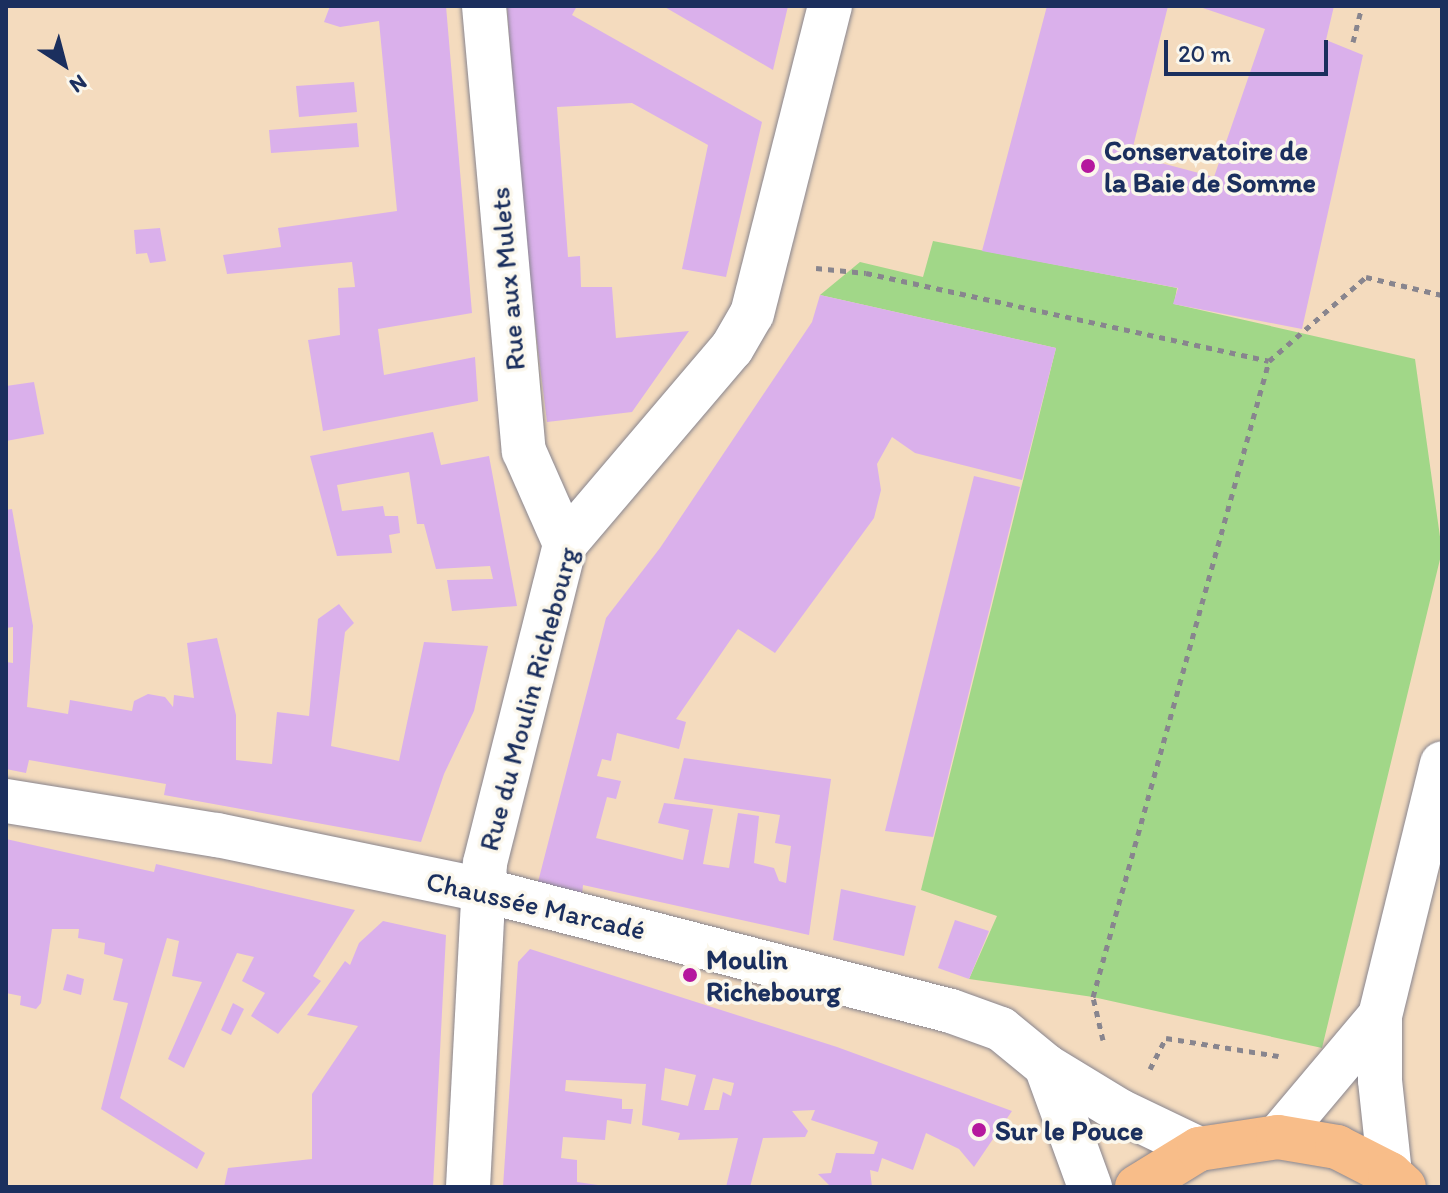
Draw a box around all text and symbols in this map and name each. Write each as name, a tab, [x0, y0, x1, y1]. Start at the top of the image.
north arrow	[24, 24, 104, 104]
scale bar	[1168, 24, 1332, 74]
text: 20 m	[1178, 39, 1231, 68]
text: N	[64, 69, 92, 99]
place label: Conservatoire de la Baie de Somme	[1104, 133, 1317, 199]
marker: Conservatoire de la Baie de Somme	[1079, 157, 1097, 175]
street label: Rue aux Mulets	[482, 186, 532, 372]
street label: Rue du Moulin Richebourg	[471, 544, 585, 854]
street label: Chaussée Marcadé	[423, 863, 649, 947]
place label: Moulin Richebourg	[706, 942, 841, 1008]
marker: Moulin Richebourg	[681, 966, 699, 984]
place label: Sur le Pouce	[995, 1113, 1143, 1147]
marker: Sur le Pouce	[970, 1121, 988, 1139]

